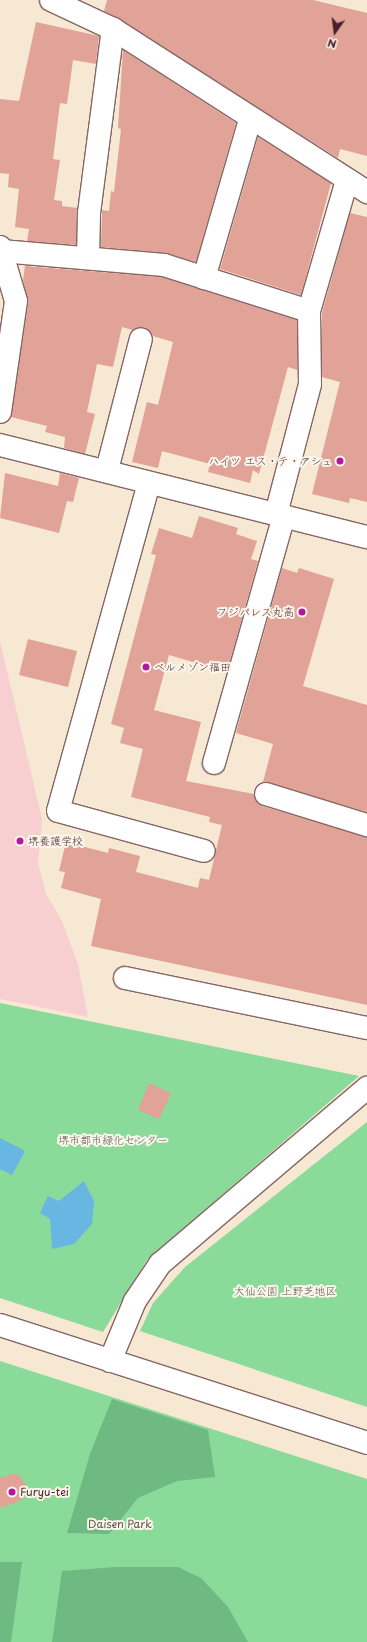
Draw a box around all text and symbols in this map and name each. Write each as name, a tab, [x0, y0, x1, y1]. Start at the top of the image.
north arrow	[315, 12, 355, 52]
text: N	[326, 35, 338, 53]
place label: ハイツ エス・テ・アシュ	[207, 454, 332, 468]
marker: ハイツ エス・テ・アシュ	[335, 456, 345, 466]
place label: フジパレス丸高	[217, 605, 294, 619]
marker: フジパレス丸高	[297, 607, 307, 617]
place label: ベルメゾン福田	[154, 660, 231, 674]
marker: ベルメゾン福田	[141, 662, 151, 672]
place label: 堺養護学校	[28, 834, 83, 848]
marker: 堺養護学校	[15, 836, 25, 846]
park label: 堺市都市緑化センター	[58, 1133, 168, 1147]
park label: 大仙公園 上野芝地区	[234, 1284, 336, 1298]
place label: Furyu-tei	[20, 1485, 69, 1499]
marker: Furyu-tei	[7, 1487, 17, 1497]
park label: Daisen Park	[88, 1517, 152, 1531]

